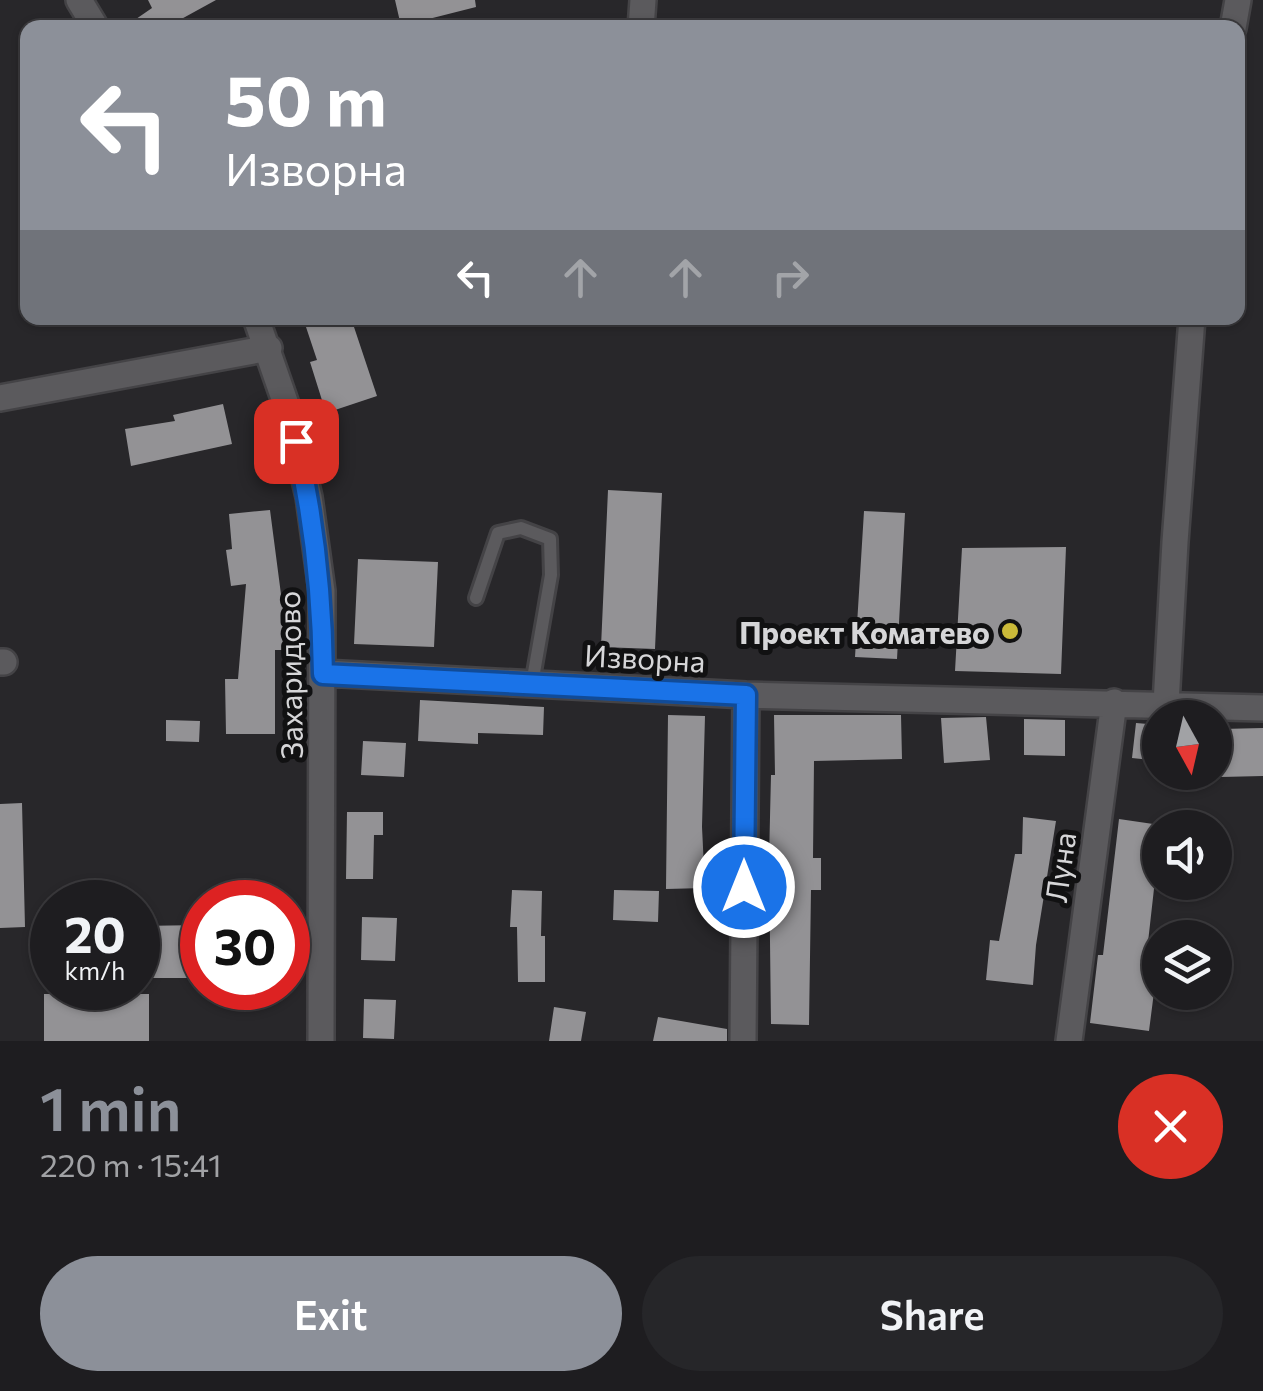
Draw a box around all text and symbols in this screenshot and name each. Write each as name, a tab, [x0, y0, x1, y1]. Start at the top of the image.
text: 50 m	[225, 55, 387, 140]
icon: left	[60, 60, 190, 190]
text: Изворна	[225, 140, 407, 195]
icon: left	[448, 250, 503, 305]
icon: ahead	[553, 250, 608, 305]
icon: ahead	[658, 250, 713, 305]
icon: right	[763, 250, 818, 305]
pin	[254, 399, 339, 484]
icon: arrive	[269, 414, 324, 469]
street label: Захаридово	[269, 591, 309, 759]
place label: Проект Коматево	[739, 613, 990, 650]
marker: Проект Коматево	[999, 620, 1021, 642]
street label: Изворна	[584, 635, 706, 679]
north arrow	[1142, 700, 1232, 790]
map controls	[1142, 700, 1232, 1010]
button: sound	[1142, 810, 1232, 900]
street label: Луна	[1036, 829, 1082, 905]
position arrow	[692, 835, 796, 939]
speed limit sign: 30	[180, 880, 310, 1010]
text: 20	[64, 902, 126, 963]
button: layers	[1142, 920, 1232, 1010]
text: km/h	[65, 955, 125, 985]
text: 1 min	[40, 1070, 181, 1143]
button: close	[1118, 1074, 1223, 1179]
text: 220 m · 15:41	[40, 1144, 222, 1184]
button: Exit	[40, 1256, 622, 1371]
button: Share	[642, 1256, 1223, 1371]

